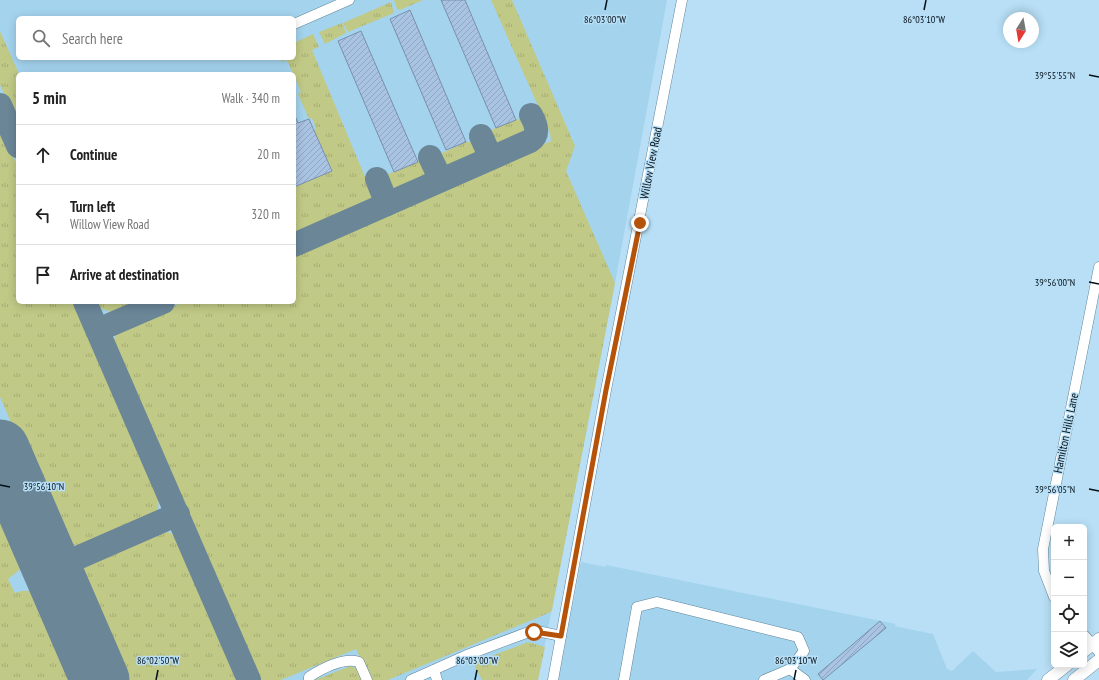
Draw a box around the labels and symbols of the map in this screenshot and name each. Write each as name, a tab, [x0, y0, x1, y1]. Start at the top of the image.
north arrow	[1003, 12, 1039, 48]
text: 86°03'00"W	[584, 13, 626, 26]
text: 86°03'10"W	[903, 13, 945, 26]
text: 39°55'55"N	[1035, 69, 1075, 82]
street label: Willow View Road	[636, 125, 665, 200]
route end	[631, 214, 649, 232]
text: 39°56'00"N	[1035, 276, 1075, 289]
street label: Hamilton Hills Lane	[1050, 391, 1081, 474]
text: 39°56'10"N	[24, 480, 64, 493]
text: 39°56'05"N	[1035, 483, 1075, 496]
route start	[525, 623, 543, 641]
text: 86°02'50"W	[137, 654, 179, 667]
text: 86°03'00"W	[456, 654, 498, 667]
text: 86°03'10"W	[775, 654, 817, 667]

